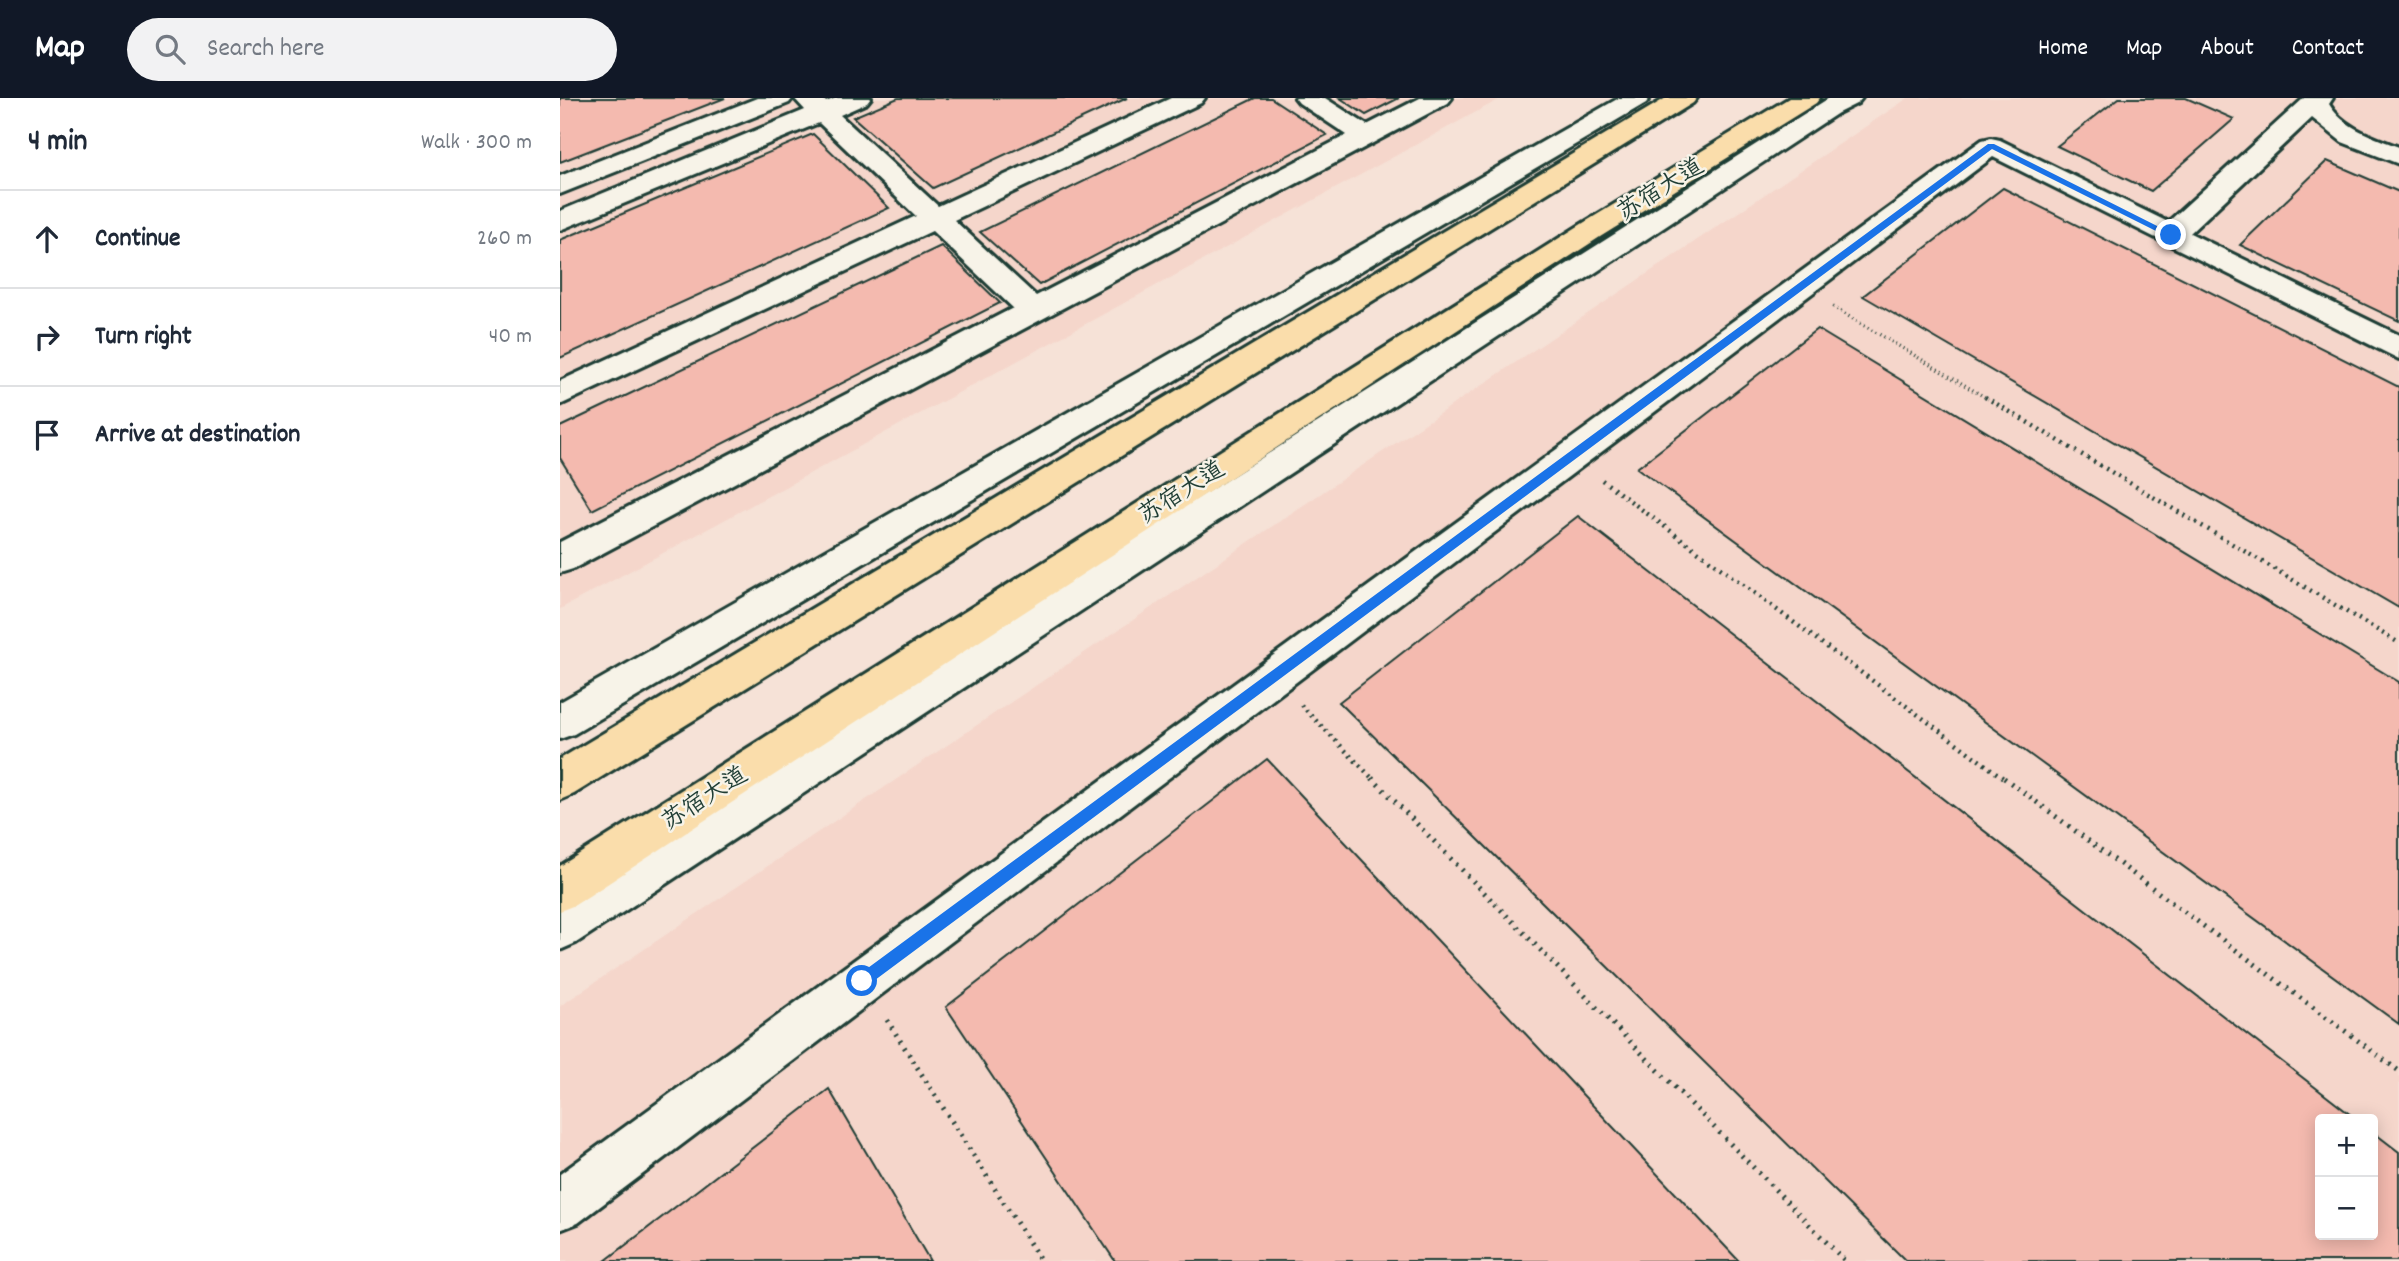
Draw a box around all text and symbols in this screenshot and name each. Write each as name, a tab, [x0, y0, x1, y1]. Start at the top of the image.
search box	[127, 18, 617, 81]
text: Map	[35, 26, 85, 73]
icon: search	[151, 30, 189, 68]
text: Search here	[207, 31, 325, 68]
text: Home	[2038, 32, 2088, 66]
text: Map	[2126, 32, 2162, 66]
text: About	[2200, 32, 2254, 66]
text: Contact	[2292, 32, 2364, 66]
text: 4 min	[28, 122, 87, 165]
text: Walk · 300 m	[421, 127, 532, 160]
street label: 苏宿大道	[1612, 151, 1711, 230]
route end	[2155, 219, 2186, 250]
icon: ahead	[28, 220, 66, 258]
text: Continue	[95, 221, 180, 258]
text: 260 m	[477, 223, 532, 256]
icon: right	[28, 318, 66, 356]
text: Turn right	[95, 319, 192, 356]
text: 40 m	[489, 321, 532, 354]
icon: arrive	[28, 416, 66, 454]
text: Arrive at destination	[95, 417, 300, 454]
street label: 苏宿大道	[1133, 454, 1232, 533]
street label: 苏宿大道	[656, 759, 755, 840]
route start	[846, 965, 877, 996]
map controls	[2315, 1114, 2378, 1240]
button: +	[2315, 1114, 2378, 1177]
button: −	[2315, 1177, 2378, 1240]

